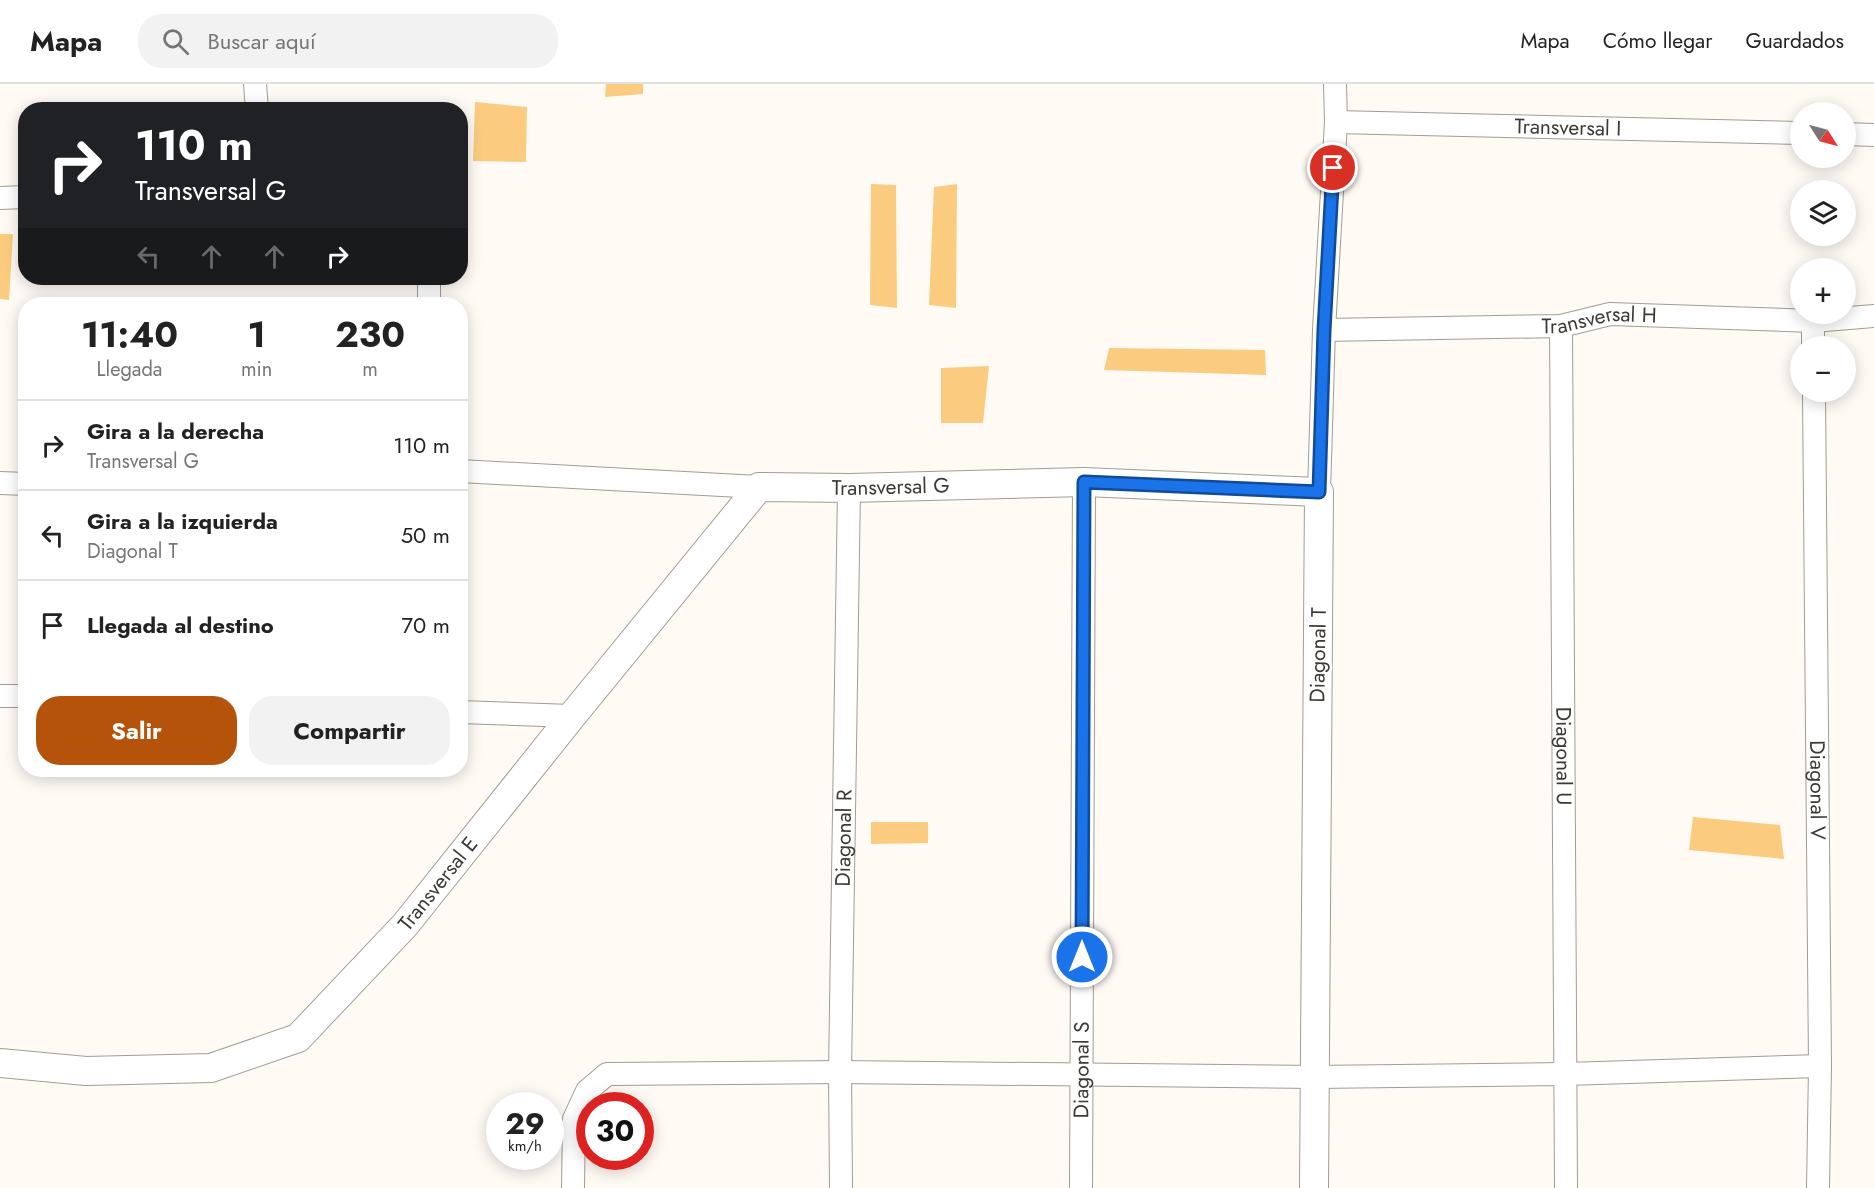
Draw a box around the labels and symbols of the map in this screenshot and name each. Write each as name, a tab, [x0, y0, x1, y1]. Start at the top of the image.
north arrow	[1790, 102, 1856, 168]
street label: Transversal I	[1514, 111, 1622, 144]
pin	[1307, 142, 1358, 193]
street label: Transversal H	[1541, 299, 1657, 342]
street label: Transversal G	[832, 470, 950, 503]
street label: Diagonal T	[1302, 607, 1334, 703]
street label: Diagonal U	[1548, 707, 1579, 805]
street label: Diagonal V	[1802, 740, 1833, 840]
street label: Diagonal R	[828, 789, 859, 887]
street label: Transversal E	[391, 830, 485, 937]
position arrow	[1050, 925, 1114, 989]
street label: Diagonal S	[1066, 1021, 1097, 1119]
speed limit sign: 30	[576, 1092, 654, 1170]

